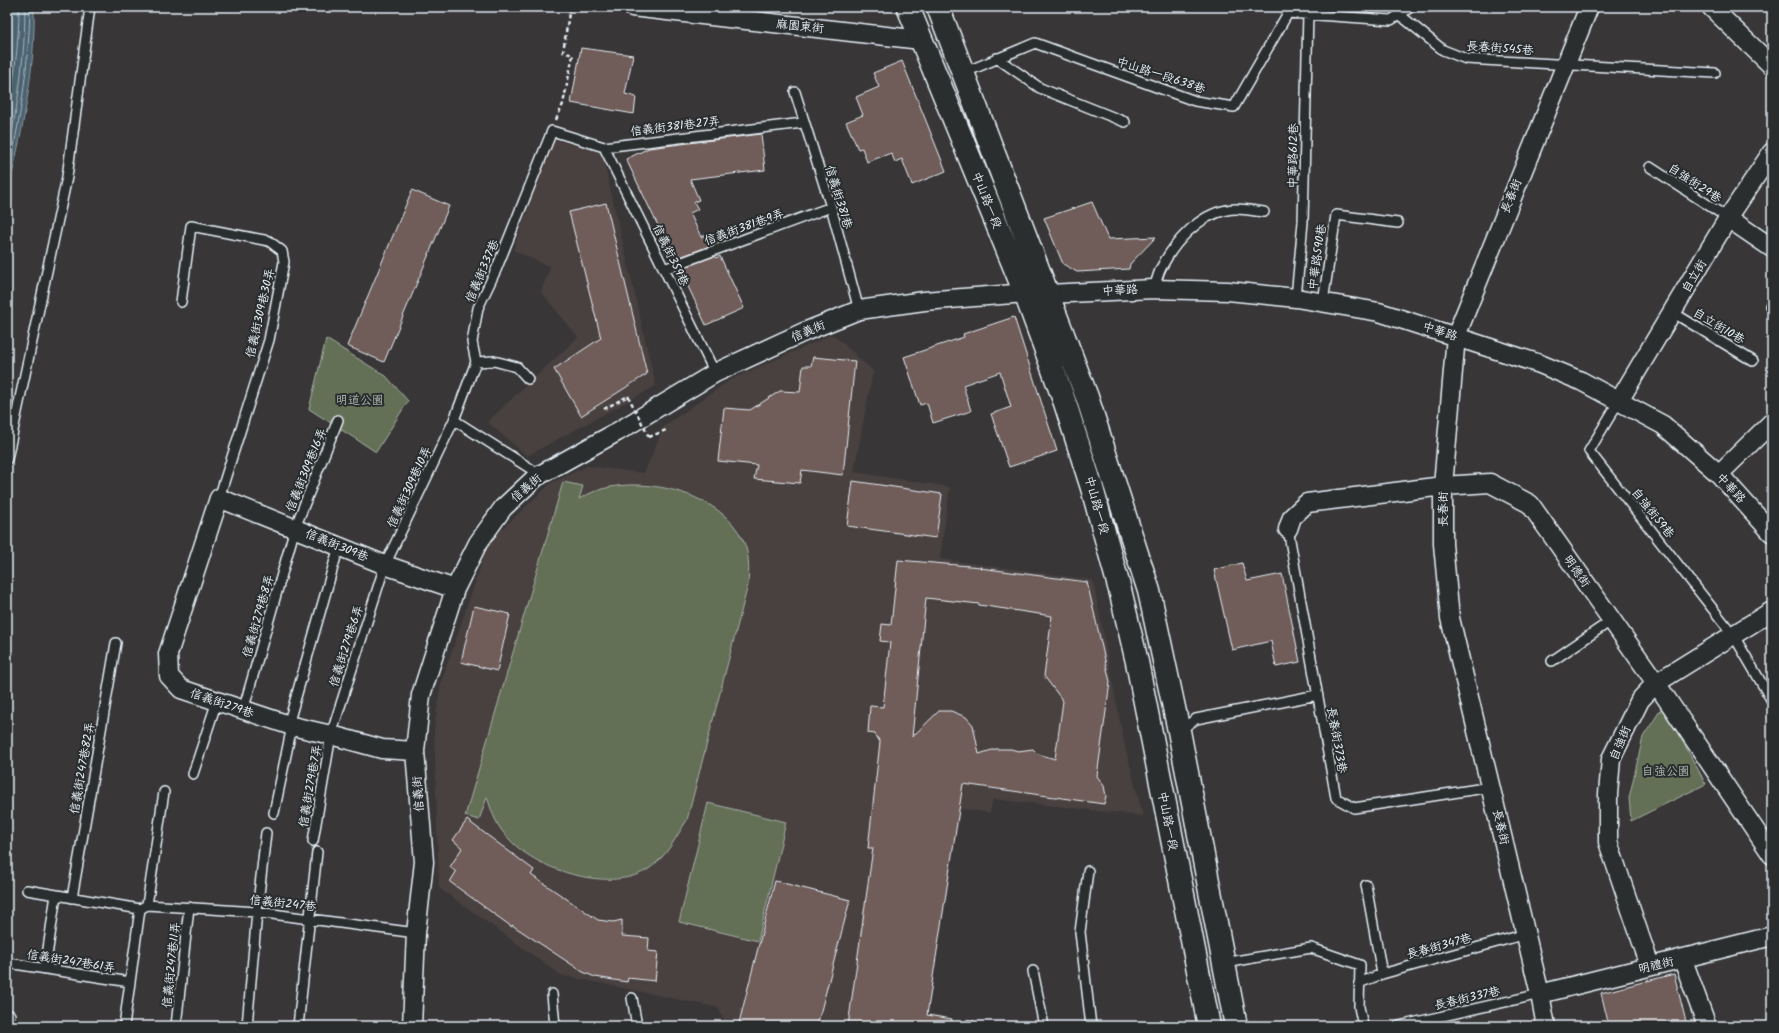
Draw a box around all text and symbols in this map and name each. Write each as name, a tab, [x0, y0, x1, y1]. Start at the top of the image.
street label: 麻園東街	[775, 15, 825, 38]
street label: 長春街545巷	[1466, 37, 1534, 60]
street label: 中山路一段638巷	[1114, 52, 1208, 99]
street label: 信義街381巷27弄	[629, 112, 721, 141]
street label: 中華路612巷	[1283, 123, 1304, 189]
street label: 自強街29巷	[1664, 159, 1725, 208]
street label: 信義街381巷	[820, 163, 857, 231]
street label: 中山路一段	[966, 169, 1007, 232]
street label: 長春街	[1496, 176, 1527, 216]
street label: 信義街381巷9弄	[702, 204, 787, 251]
street label: 信義街359巷	[647, 221, 694, 290]
street label: 中華路590巷	[1303, 223, 1332, 291]
street label: 信義街337巷	[461, 237, 504, 306]
street label: 自立街	[1677, 256, 1712, 297]
street label: 信義街309巷30弄	[241, 266, 280, 360]
street label: 中華路	[1102, 280, 1139, 301]
street label: 自立街10巷	[1689, 303, 1748, 349]
street label: 信義街	[788, 316, 828, 347]
street label: 中華路	[1420, 317, 1460, 346]
park label: 明道公園	[336, 391, 384, 410]
street label: 信義街309巷16弄	[281, 425, 332, 515]
street label: 信義街309巷10弄	[382, 443, 437, 531]
street label: 信義街	[507, 469, 546, 507]
street label: 中華路	[1711, 469, 1750, 508]
street label: 中山路一段	[1079, 474, 1114, 537]
street label: 自強街59巷	[1626, 484, 1679, 543]
street label: 長春街	[1434, 491, 1453, 527]
street label: 信義街309巷	[302, 524, 371, 567]
street label: 明德街	[1558, 551, 1595, 591]
street label: 信義街279巷8弄	[238, 572, 279, 660]
street label: 信義街279巷6弄	[324, 603, 369, 690]
street label: 信義街279巷	[187, 684, 256, 723]
street label: 長春街373巷	[1321, 705, 1352, 775]
street label: 信義街247巷82弄	[65, 720, 100, 816]
street label: 自強街	[1605, 723, 1636, 763]
street label: 信義街279巷7弄	[294, 743, 327, 829]
park label: 自強公園	[1642, 762, 1690, 781]
street label: 信義街	[408, 775, 429, 813]
street label: 中山路一段	[1152, 790, 1183, 852]
street label: 長春街	[1487, 807, 1514, 847]
street label: 信義街247巷	[249, 891, 317, 916]
street label: 信義街247巷11弄	[158, 921, 185, 1009]
street label: 長春街347巷	[1404, 929, 1474, 964]
street label: 信義街247巷61弄	[25, 945, 117, 978]
street label: 明禮街	[1636, 952, 1676, 979]
street label: 長春街337巷	[1432, 982, 1502, 1015]

